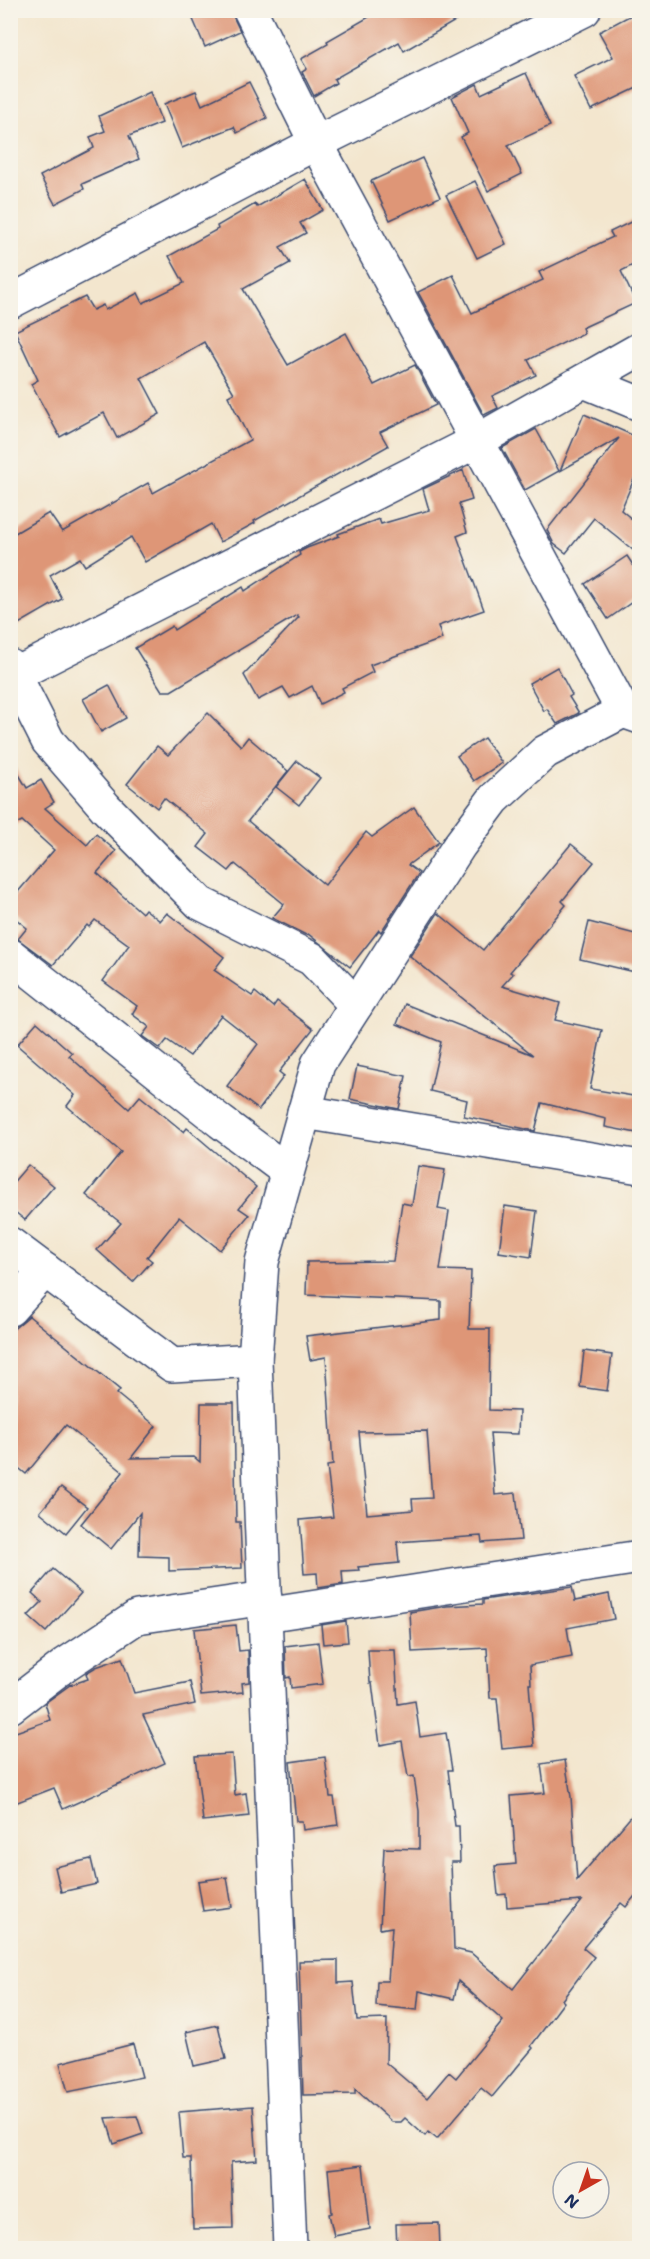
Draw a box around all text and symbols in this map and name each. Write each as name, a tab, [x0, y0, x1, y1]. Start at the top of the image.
north arrow	[551, 2160, 611, 2220]
text: N	[560, 2189, 583, 2213]

